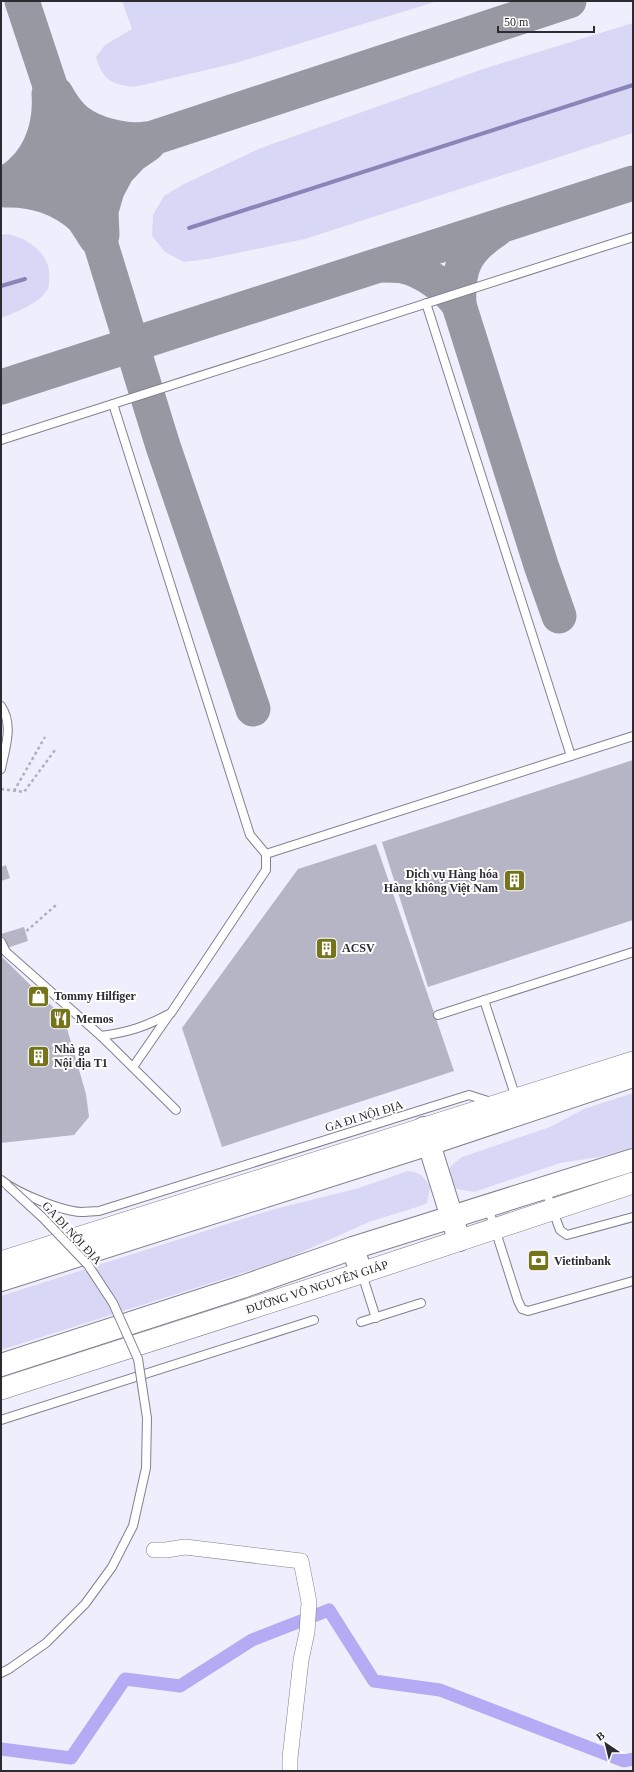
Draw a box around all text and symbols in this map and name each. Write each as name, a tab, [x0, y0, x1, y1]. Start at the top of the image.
scale bar	[498, 8, 594, 34]
text: 50 m	[504, 15, 529, 29]
place label: Dịch vụ Hàng hóa Hàng không Việt Nam	[384, 867, 498, 895]
building icon: Dịch vụ Hàng hóa Hàng không Việt Nam	[501, 868, 527, 894]
building icon: ACSV	[313, 935, 339, 961]
place label: ACSV	[342, 941, 375, 955]
shop icon: Tommy Hilfiger	[26, 983, 52, 1009]
place label: Tommy Hilfiger	[54, 989, 137, 1003]
restaurant icon: Memos	[48, 1006, 74, 1032]
place label: Memos	[76, 1012, 114, 1026]
place label: Nhà ga Nội địa T1	[54, 1042, 108, 1070]
building icon: Nhà ga Nội địa T1	[25, 1043, 51, 1069]
street label: GA ĐI NỘI ĐỊA	[323, 1097, 405, 1135]
street label: GA ĐI NỘI ĐỊA	[39, 1199, 105, 1268]
bank icon: Vietinbank	[525, 1248, 551, 1274]
place label: Vietinbank	[554, 1254, 611, 1268]
street label: ĐƯỜNG VÕ NGUYÊN GIÁP	[244, 1257, 390, 1317]
north arrow	[586, 1724, 626, 1764]
text: B	[594, 1728, 607, 1743]

